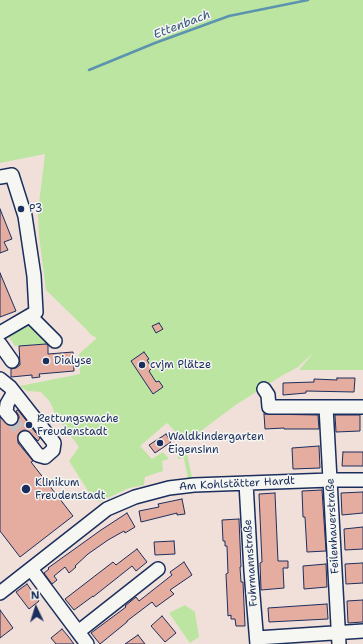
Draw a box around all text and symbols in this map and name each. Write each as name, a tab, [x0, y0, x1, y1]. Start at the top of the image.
water label: Ettenbach	[152, 8, 212, 42]
place label: P3	[29, 202, 43, 216]
marker: P3	[16, 204, 26, 214]
place label: Dialyse	[54, 354, 92, 368]
marker: Dialyse	[41, 356, 51, 366]
place label: cvjm Plätze	[150, 358, 211, 372]
marker: cvjm Plätze	[137, 360, 147, 370]
place label: Rettungswache Freudenstadt	[37, 412, 119, 438]
marker: Rettungswache Freudenstadt	[24, 420, 34, 430]
place label: Waldkindergarten Eigensinn	[168, 430, 264, 456]
marker: Waldkindergarten Eigensinn	[155, 438, 165, 448]
street label: Am Kohlstätter Hardt	[179, 474, 295, 494]
place label: Klinikum Freudenstadt	[35, 476, 106, 502]
street label: Feilenhauerstraße	[324, 478, 342, 574]
marker: Klinikum Freudenstadt	[20, 483, 32, 495]
street label: Fuhrmannstraße	[241, 519, 261, 607]
north arrow	[16, 588, 56, 628]
text: N	[30, 588, 40, 603]

